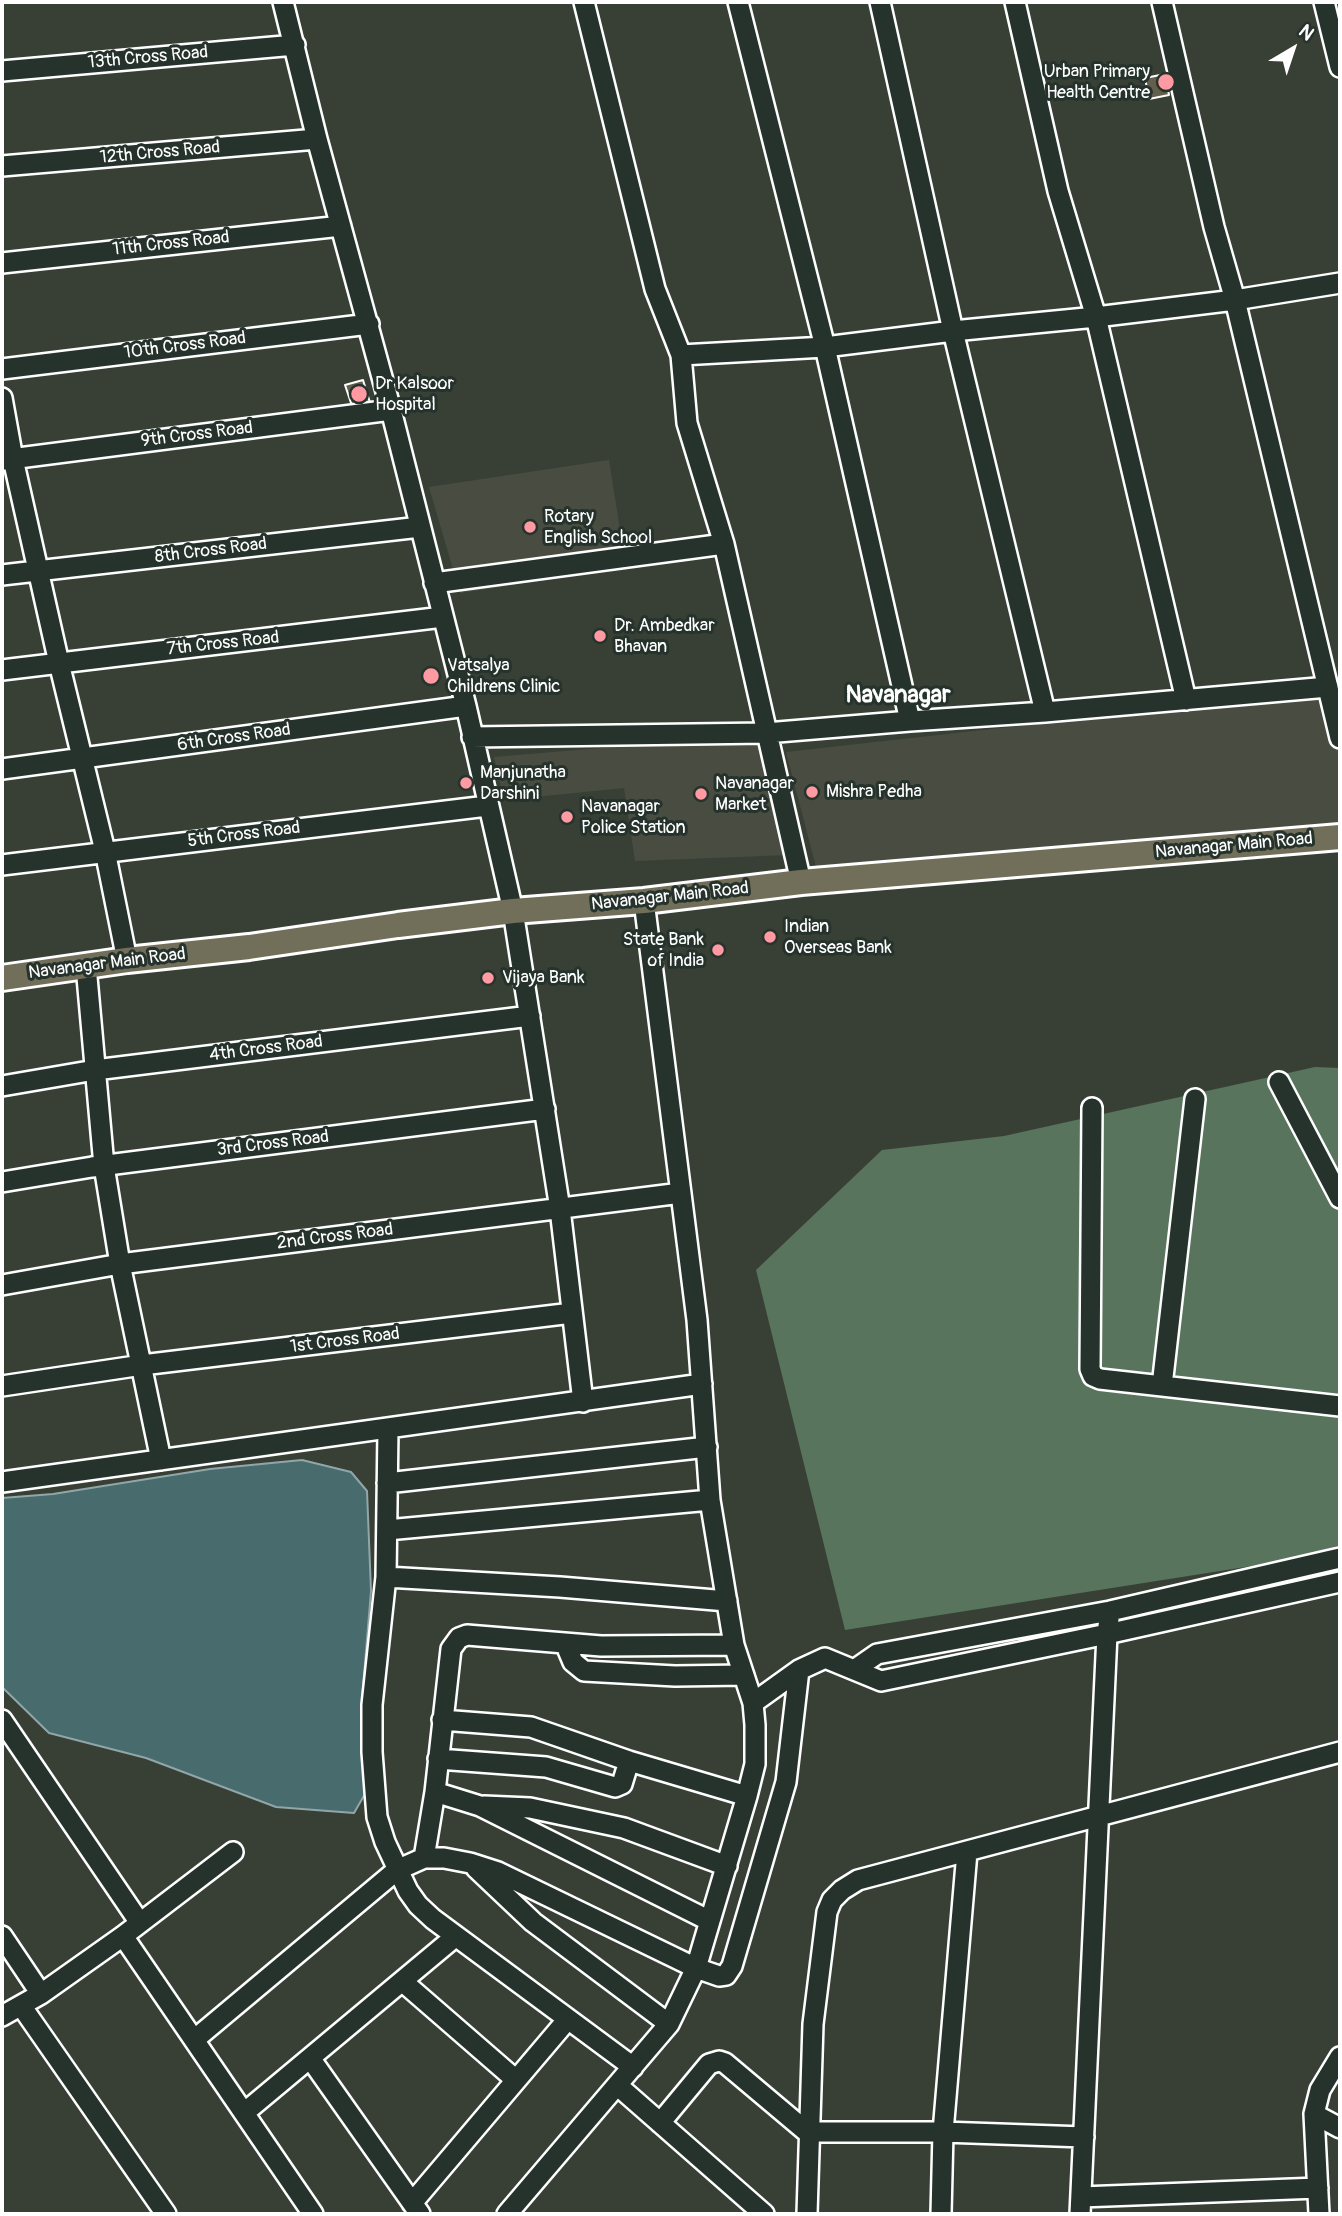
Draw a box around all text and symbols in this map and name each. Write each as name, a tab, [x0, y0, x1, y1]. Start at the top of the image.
north arrow	[1258, 14, 1328, 84]
text: N	[1294, 19, 1319, 46]
street label: 13th Cross Road	[87, 42, 209, 74]
place label: Urban Primary Health Centre	[1044, 61, 1150, 104]
marker: Urban Primary Health Centre	[1156, 72, 1176, 92]
street label: 12th Cross Road	[99, 137, 221, 169]
street label: 11th Cross Road	[111, 227, 231, 261]
street label: 10th Cross Road	[123, 328, 247, 364]
place label: Dr Kalsoor Hospital	[375, 373, 454, 416]
marker: Dr Kalsoor Hospital	[349, 384, 369, 404]
street label: 9th Cross Road	[140, 417, 254, 453]
place label: Rotary English School	[544, 506, 652, 548]
marker: Rotary English School	[522, 519, 538, 535]
street label: 8th Cross Road	[154, 533, 268, 569]
place label: Dr. Ambedkar Bhavan	[614, 615, 715, 658]
street label: 7th Cross Road	[166, 627, 280, 661]
marker: Dr. Ambedkar Bhavan	[592, 628, 608, 644]
place label: Vatsalya Childrens Clinic	[447, 655, 560, 698]
marker: Vatsalya Childrens Clinic	[421, 666, 441, 686]
district label: Navanagar	[845, 682, 951, 710]
street label: 6th Cross Road	[176, 719, 292, 757]
place label: Manjunatha Darshini	[480, 762, 566, 804]
place label: Navanagar Market	[715, 773, 794, 816]
marker: Manjunatha Darshini	[458, 775, 474, 791]
place label: Mishra Pedha	[826, 781, 922, 803]
marker: Mishra Pedha	[804, 784, 820, 800]
marker: Navanagar Market	[693, 786, 709, 802]
place label: Navanagar Police Station	[581, 796, 686, 838]
marker: Navanagar Police Station	[559, 809, 575, 825]
street label: 5th Cross Road	[186, 817, 302, 853]
street label: Navanagar Main Road	[1154, 828, 1314, 864]
street label: Navanagar Main Road	[590, 878, 750, 916]
place label: Indian Overseas Bank	[784, 916, 892, 958]
place label: State Bank of India	[623, 929, 704, 972]
marker: Indian Overseas Bank	[762, 929, 778, 945]
marker: State Bank of India	[710, 942, 726, 958]
street label: Navanagar Main Road	[27, 944, 187, 984]
place label: Vijaya Bank	[502, 967, 585, 989]
marker: Vijaya Bank	[480, 970, 496, 986]
street label: 4th Cross Road	[208, 1031, 324, 1067]
street label: 3rd Cross Road	[216, 1126, 330, 1162]
street label: 2nd Cross Road	[276, 1219, 394, 1255]
street label: 1st Cross Road	[289, 1324, 401, 1358]

